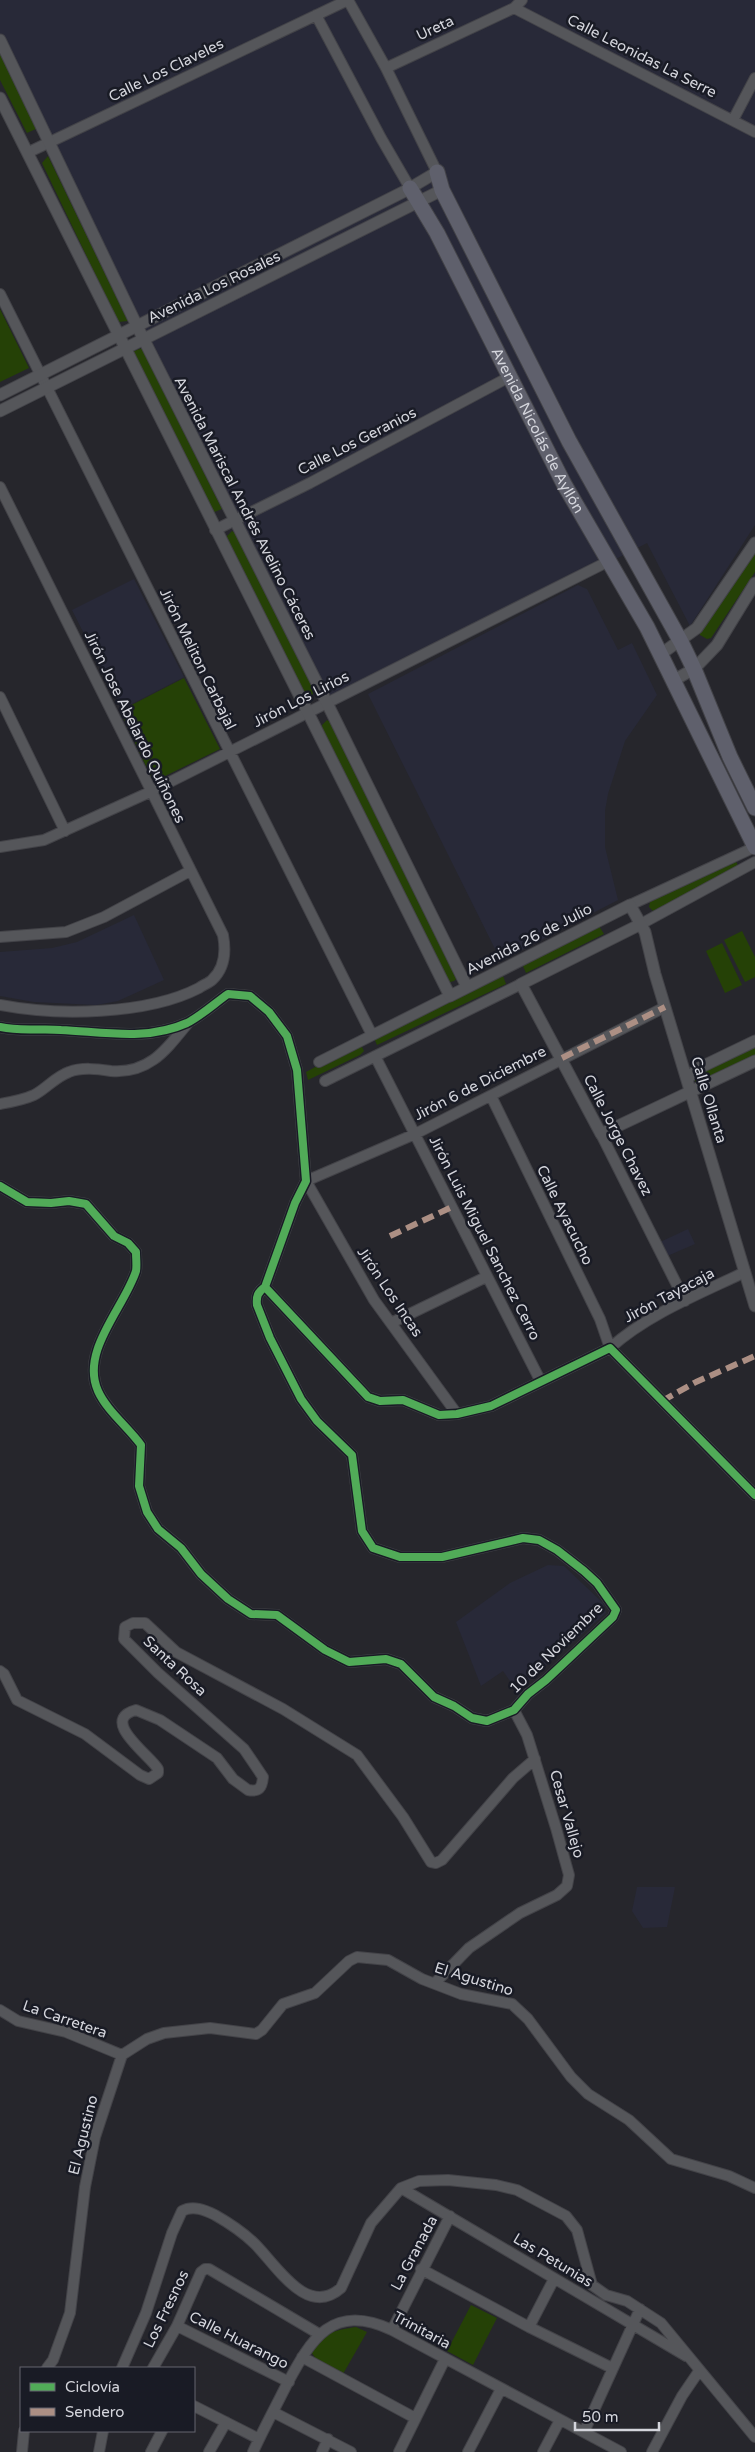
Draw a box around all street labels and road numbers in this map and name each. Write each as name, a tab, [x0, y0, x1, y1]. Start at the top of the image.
street label: Calle Leonidas La Serre	[564, 10, 720, 102]
street label: Ureta	[413, 12, 457, 44]
street label: Calle Los Claveles	[106, 34, 226, 106]
street label: Avenida Los Rosales	[145, 247, 283, 327]
street label: Avenida Nicolás de Ayllón	[487, 344, 588, 516]
street label: Avenida Mariscal Andrés Avelino Cáceres	[170, 373, 320, 643]
street label: Calle Los Geranios	[295, 403, 419, 479]
street label: Jirón Meliton Carbajal	[156, 585, 240, 733]
street label: Jirón Jose Abelardo Quiñones	[81, 628, 189, 826]
street label: Jirón Los Lirios	[250, 667, 352, 731]
street label: Avenida 26 de Julio	[463, 899, 595, 979]
street label: Jirón 6 de Diciembre	[411, 1042, 549, 1124]
street label: Calle Ollanta	[687, 1054, 731, 1146]
street label: Calle Jorge Chavez	[580, 1071, 656, 1199]
street label: Jirón Luis Miguel Sanchez Cerro	[426, 1133, 544, 1343]
street label: Calle Ayacucho	[533, 1162, 597, 1268]
street label: Jirón Los Incas	[353, 1244, 427, 1340]
street label: Jirón Tayacaja	[621, 1264, 717, 1326]
street label: 10 de Noviembre	[506, 1599, 606, 1697]
street label: Santa Rosa	[140, 1632, 210, 1700]
street label: Cesar Vallejo	[546, 1768, 588, 1860]
street label: El Agustino	[432, 1958, 516, 2000]
street label: La Carretera	[21, 1996, 109, 2042]
street label: El Agustino	[64, 2093, 102, 2177]
street label: La Granada	[387, 2213, 441, 2293]
street label: Las Petunias	[510, 2229, 596, 2291]
street label: Los Fresnos	[139, 2267, 193, 2351]
street label: Calle Huarango	[186, 2307, 292, 2373]
street label: Trinitaria	[390, 2307, 454, 2353]

